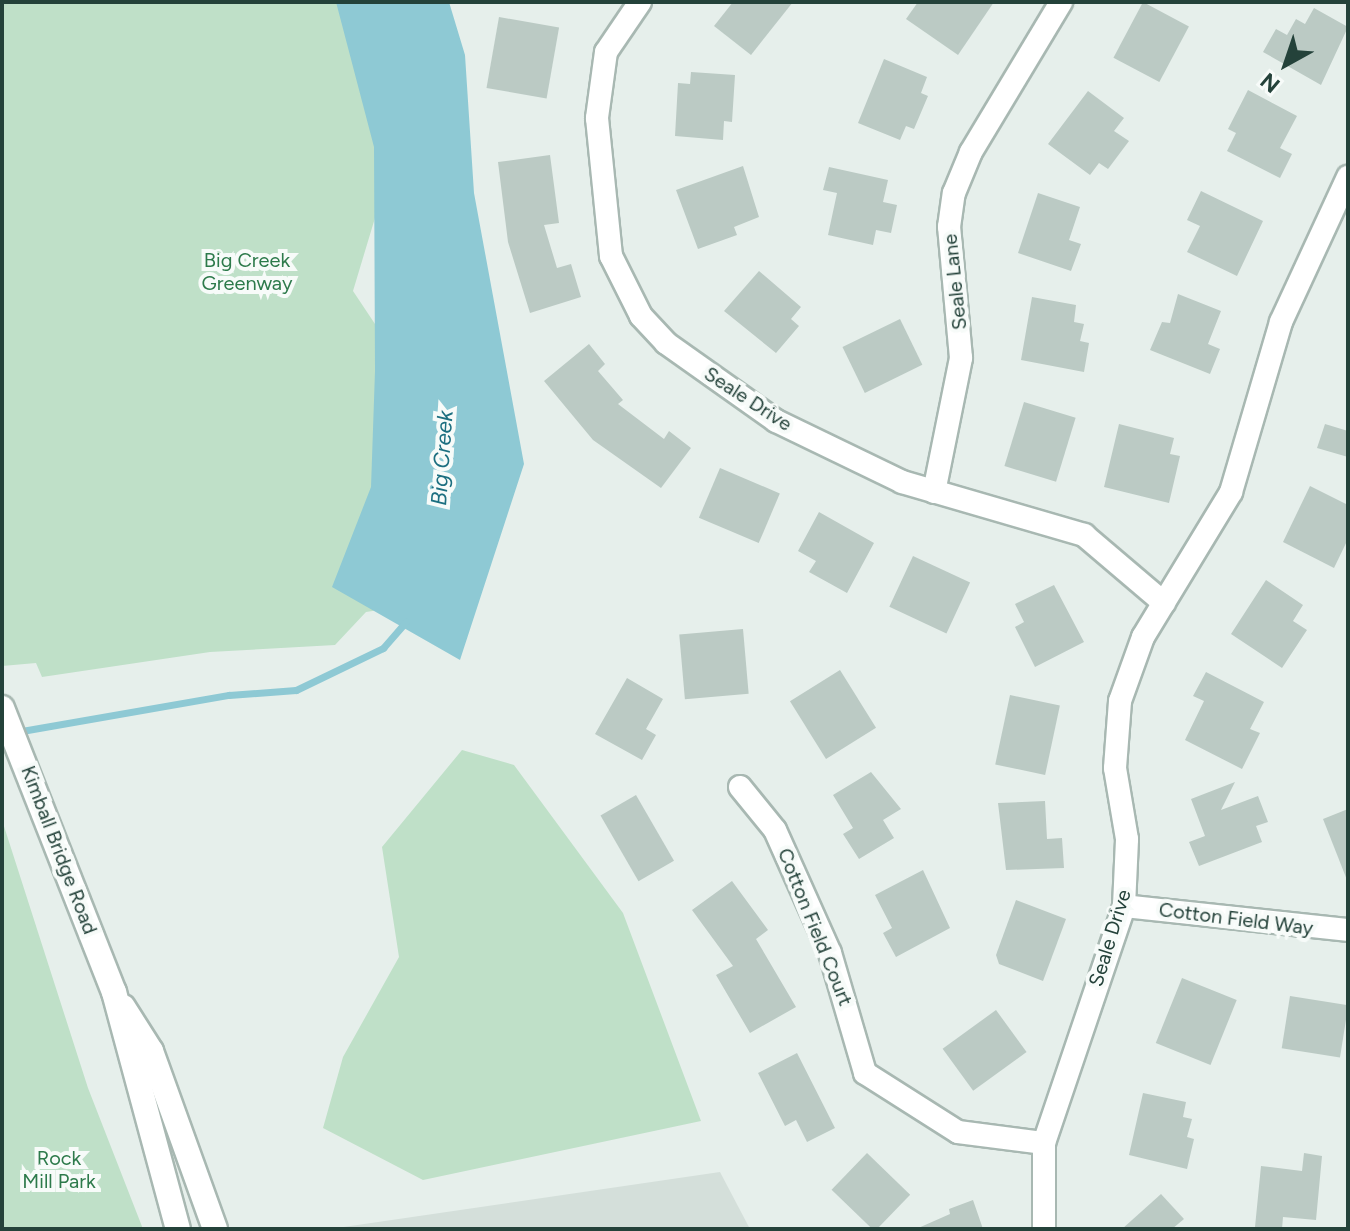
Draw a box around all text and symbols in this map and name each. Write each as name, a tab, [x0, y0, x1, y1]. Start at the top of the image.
north arrow	[1246, 24, 1326, 104]
text: N	[1255, 67, 1285, 99]
street label: Seale Lane	[938, 233, 972, 331]
park label: Big Creek Greenway	[202, 249, 292, 296]
street label: Seale Drive	[700, 362, 796, 436]
water label: Big Creek	[426, 410, 458, 506]
street label: Kimball Bridge Road	[16, 762, 102, 938]
street label: Cotton Field Court	[772, 845, 858, 1009]
street label: Seale Drive	[1084, 887, 1136, 989]
street label: Cotton Field Way	[1158, 898, 1314, 940]
park label: Rock Mill Park	[22, 1147, 96, 1194]

